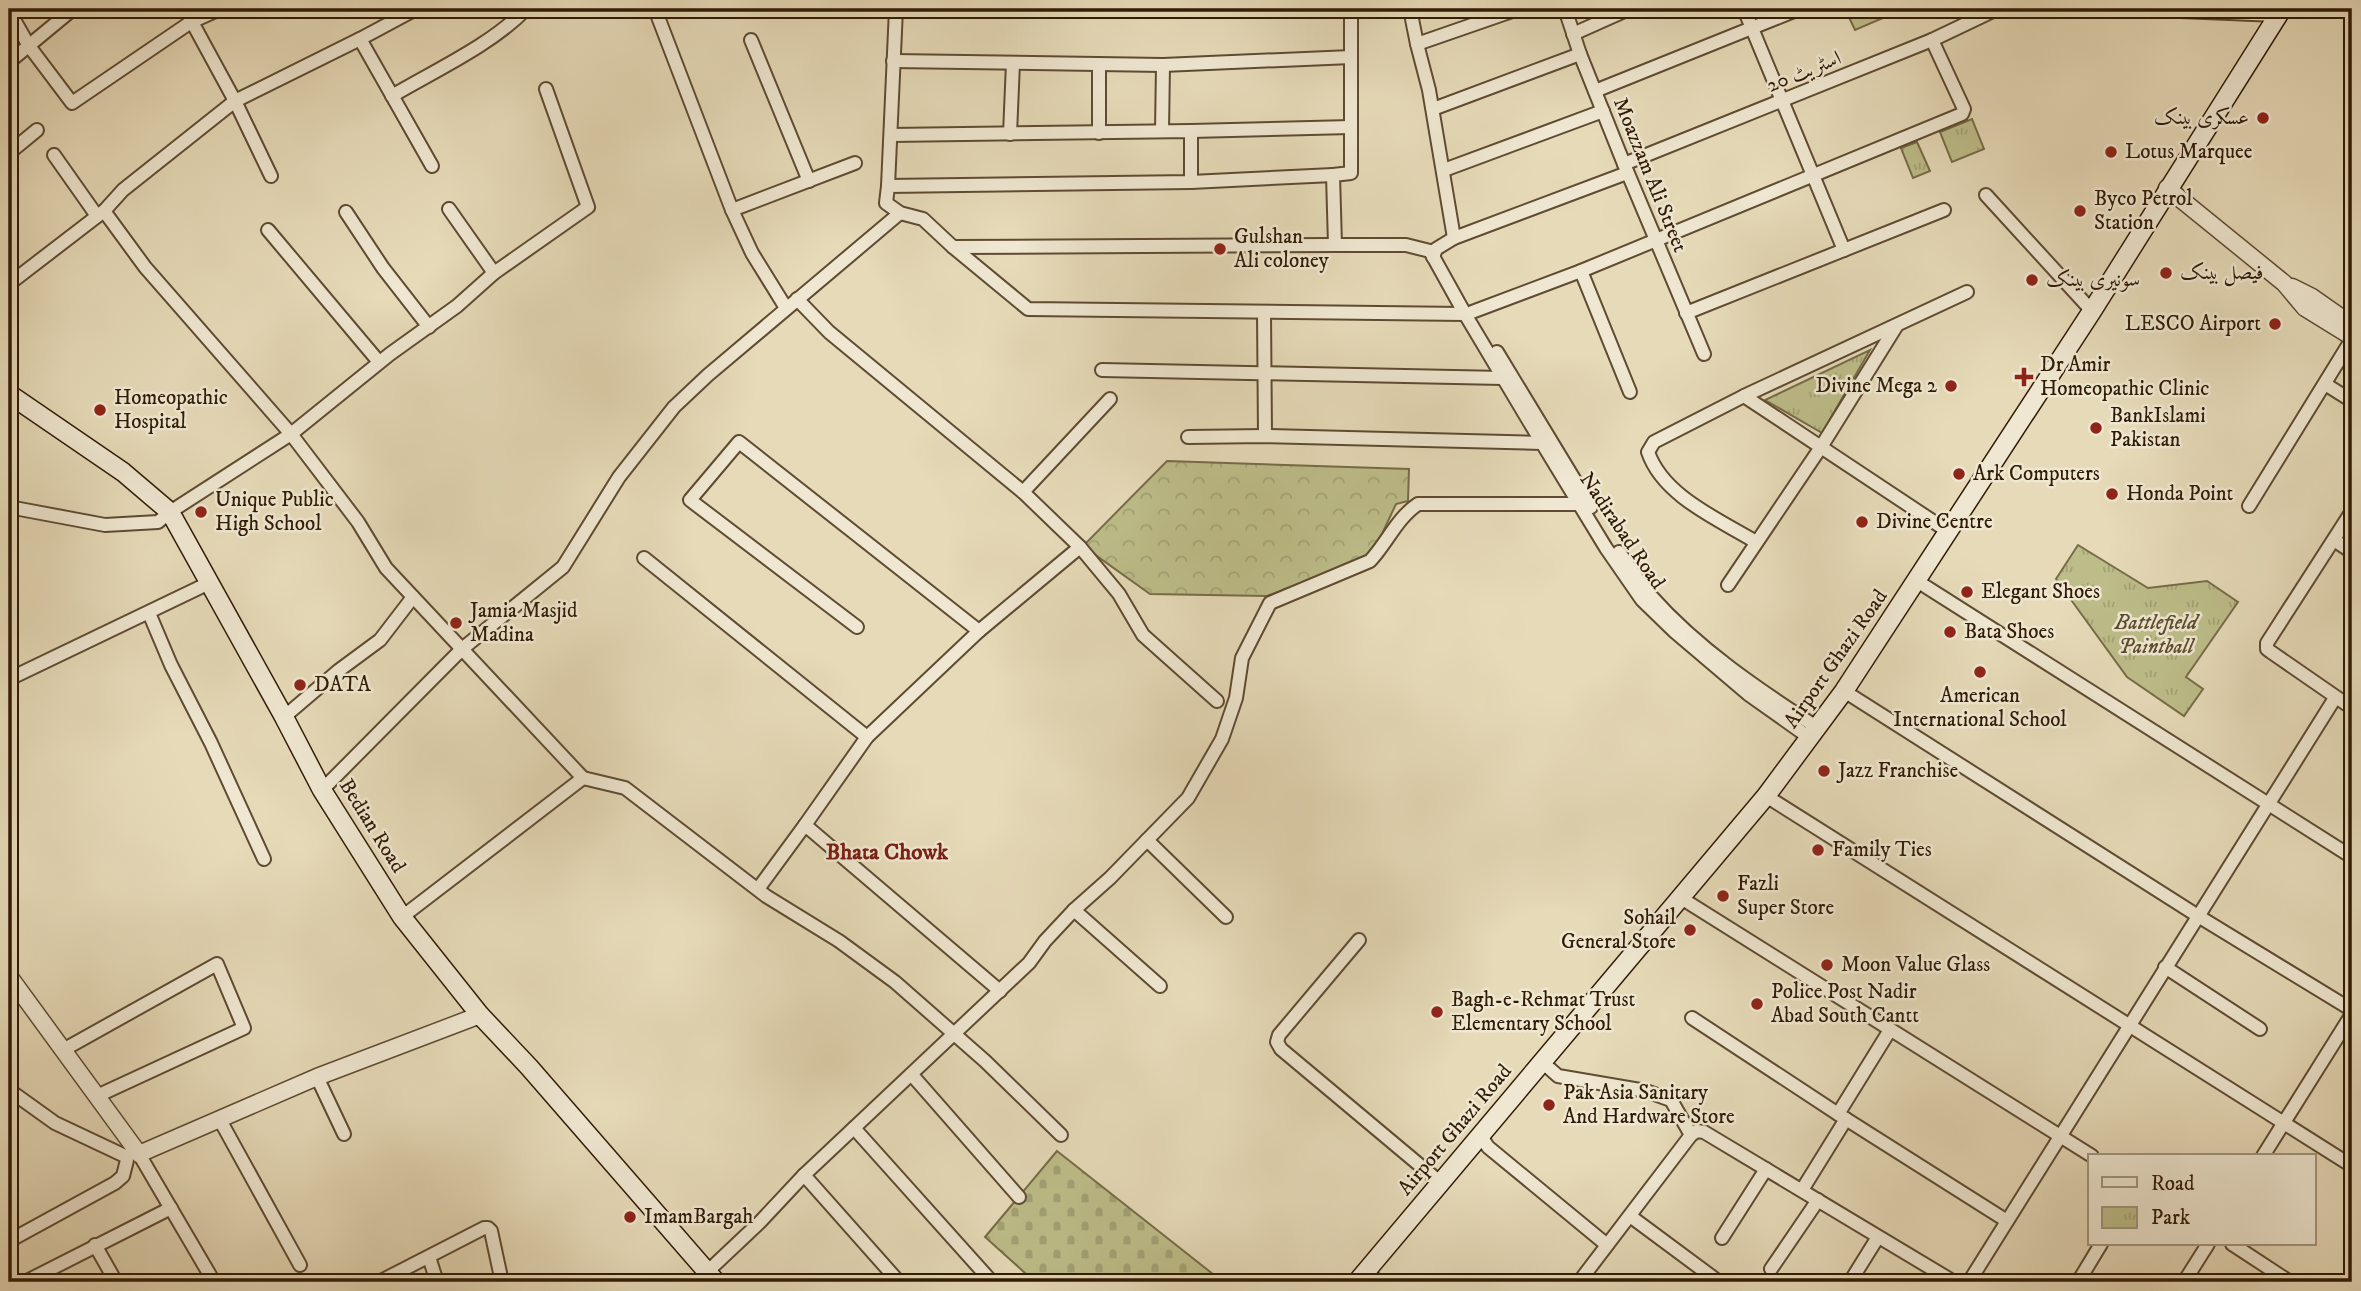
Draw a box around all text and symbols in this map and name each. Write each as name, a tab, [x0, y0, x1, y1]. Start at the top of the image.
street label: اسٹریٹ 20	[1763, 45, 1845, 99]
street label: Moazzam Ali Street	[1607, 94, 1693, 256]
place label: عسکری بینک	[2154, 105, 2249, 131]
marker: عسکری بینک	[2255, 110, 2271, 126]
place label: Lotus Marquee	[2125, 139, 2253, 165]
marker: Lotus Marquee	[2103, 144, 2119, 160]
place label: Byco Petrol Station	[2094, 186, 2193, 236]
marker: Byco Petrol Station	[2072, 203, 2088, 219]
place label: Gulshan Ali coloney	[1234, 224, 1330, 274]
marker: Gulshan Ali coloney	[1212, 241, 1228, 257]
place label: فیصل بینک	[2180, 260, 2263, 287]
marker: فیصل بینک	[2158, 265, 2174, 281]
place label: سونیری بینک	[2046, 267, 2140, 293]
marker: سونیری بینک	[2024, 272, 2040, 288]
place label: LESCO Airport	[2125, 311, 2261, 337]
marker: LESCO Airport	[2267, 316, 2283, 332]
place label: Dr Amir Homeopathic Clinic	[2040, 352, 2209, 402]
marker: Dr Amir Homeopathic Clinic	[2014, 367, 2034, 387]
place label: Divine Mega 2	[1816, 373, 1938, 399]
marker: Divine Mega 2	[1943, 378, 1959, 394]
place label: Homeopathic Hospital	[114, 385, 228, 435]
marker: Homeopathic Hospital	[92, 402, 108, 418]
place label: BankIslami Pakistan	[2110, 403, 2206, 453]
marker: BankIslami Pakistan	[2088, 420, 2104, 436]
place label: Ark Computers	[1973, 461, 2100, 487]
marker: Ark Computers	[1951, 466, 1967, 482]
street label: Nadirabad Road	[1573, 468, 1671, 595]
place label: Honda Point	[2126, 481, 2234, 507]
marker: Honda Point	[2104, 486, 2120, 502]
place label: Unique Public High School	[215, 487, 334, 537]
marker: Unique Public High School	[193, 504, 209, 520]
place label: Divine Centre	[1876, 509, 1993, 535]
marker: Divine Centre	[1854, 514, 1870, 530]
place label: Elegant Shoes	[1981, 579, 2100, 605]
street label: Airport Ghazi Road	[1778, 584, 1894, 733]
marker: Elegant Shoes	[1959, 584, 1975, 600]
place label: Jamia Masjid Madina	[468, 598, 578, 648]
park label: Battlefield Paintball	[2114, 610, 2200, 660]
marker: Jamia Masjid Madina	[448, 615, 464, 631]
place label: Bata Shoes	[1964, 619, 2054, 645]
marker: Bata Shoes	[1942, 624, 1958, 640]
marker: American International School	[1972, 664, 1988, 680]
place label: DATA	[314, 672, 372, 698]
marker: DATA	[292, 677, 308, 693]
place label: American International School	[1893, 683, 2067, 733]
place label: Jazz Franchise	[1836, 758, 1959, 784]
marker: Jazz Franchise	[1816, 763, 1832, 779]
street label: Bedian Road	[333, 774, 411, 878]
place label: Family Ties	[1832, 837, 1932, 863]
district label: Bhata Chowk	[826, 838, 949, 867]
marker: Family Ties	[1810, 842, 1826, 858]
place label: Fazli Super Store	[1737, 871, 1834, 921]
marker: Fazli Super Store	[1715, 888, 1731, 904]
place label: Sohail General Store	[1561, 905, 1677, 955]
marker: Sohail General Store	[1682, 922, 1698, 938]
place label: Moon Value Glass	[1841, 952, 1990, 978]
marker: Moon Value Glass	[1819, 957, 1835, 973]
place label: Police Post Nadir Abad South Cantt	[1771, 979, 1919, 1029]
place label: Bagh-e-Rehmat Trust Elementary School	[1451, 987, 1635, 1037]
marker: Police Post Nadir Abad South Cantt	[1749, 996, 1765, 1012]
marker: Bagh-e-Rehmat Trust Elementary School	[1429, 1004, 1445, 1020]
street label: Airport Ghazi Road	[1393, 1059, 1518, 1201]
place label: Pak Asia Sanitary And Hardware Store	[1563, 1080, 1735, 1130]
marker: Pak Asia Sanitary And Hardware Store	[1541, 1097, 1557, 1113]
legend	[2088, 1154, 2316, 1246]
text: Road	[2151, 1171, 2195, 1197]
place label: ImamBargah	[644, 1204, 753, 1230]
text: Park	[2151, 1205, 2191, 1231]
marker: ImamBargah	[622, 1209, 638, 1225]

